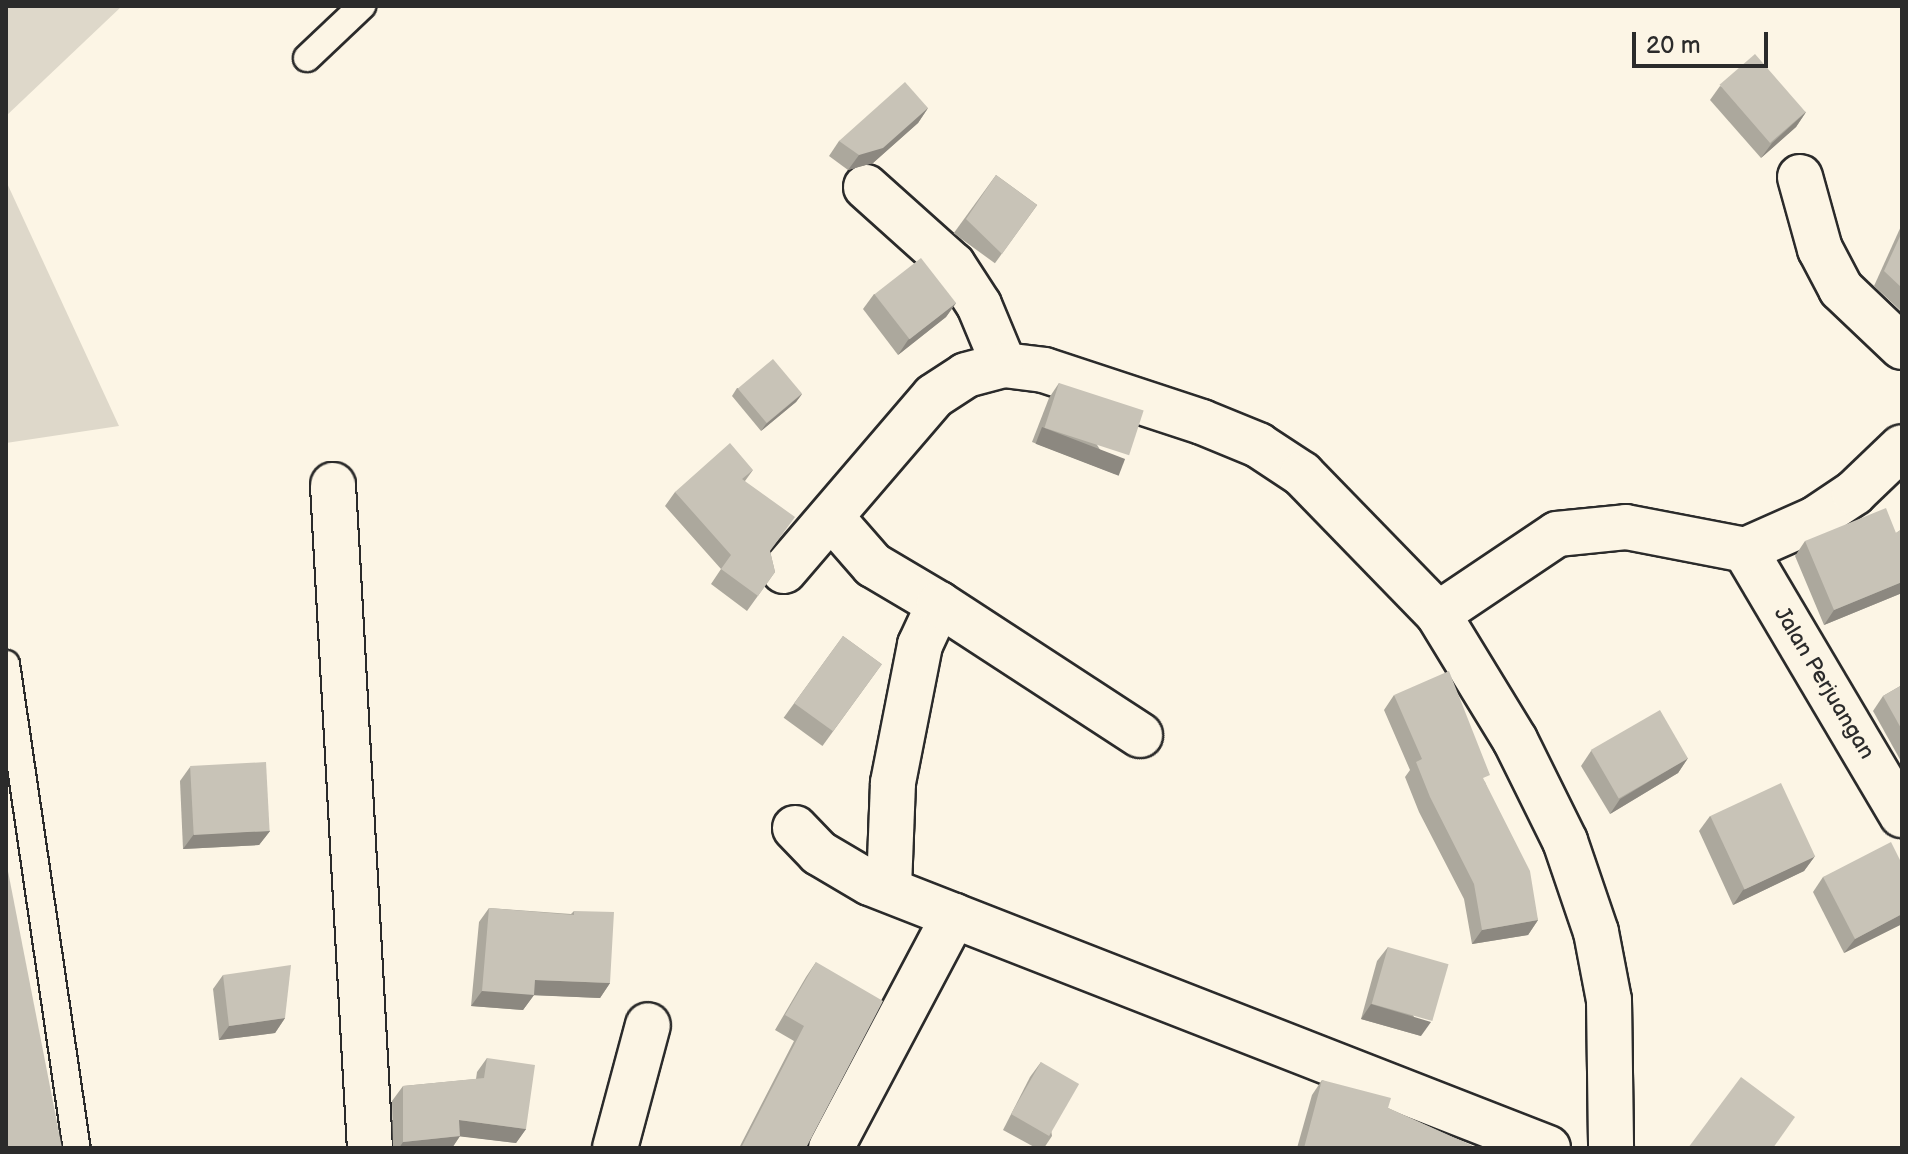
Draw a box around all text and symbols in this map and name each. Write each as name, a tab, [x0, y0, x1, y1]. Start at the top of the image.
scale bar	[1636, 16, 1772, 66]
text: 20 m	[1646, 31, 1701, 60]
street label: Jalan Perjuangan	[1768, 602, 1880, 764]

